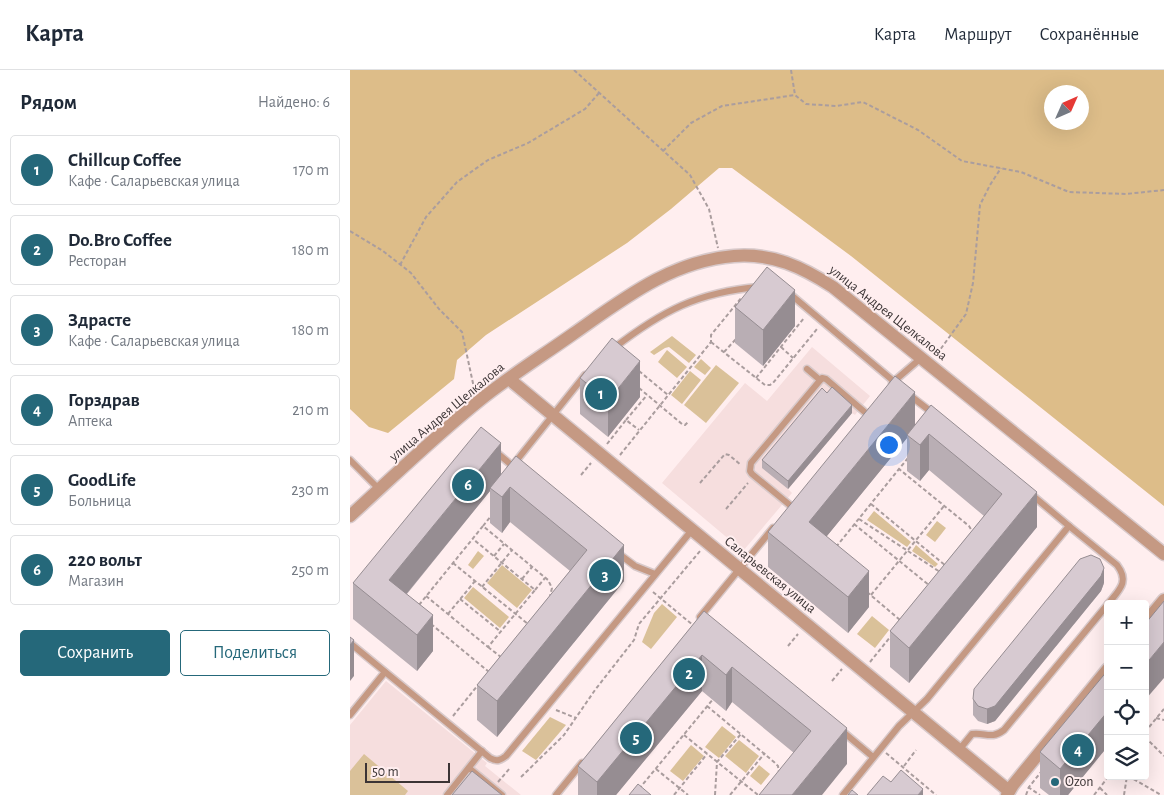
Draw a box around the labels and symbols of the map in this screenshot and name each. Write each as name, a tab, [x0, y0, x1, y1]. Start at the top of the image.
north arrow	[1044, 85, 1089, 130]
street label: улица Андрея Щелкалова	[826, 262, 950, 364]
street label: улица Андрея Щелкалова	[386, 360, 508, 465]
pin: 1	[585, 375, 617, 413]
your location	[876, 432, 902, 458]
pin: 6	[452, 466, 484, 504]
street label: Саларьевская улица	[722, 534, 819, 616]
pin: 3	[589, 556, 621, 594]
pin: 2	[673, 655, 705, 693]
pin: 5	[620, 719, 652, 757]
pin: 4	[1062, 731, 1094, 769]
scale bar	[365, 760, 450, 783]
place label: Ozon	[1065, 775, 1093, 789]
marker: Ozon	[1049, 776, 1061, 788]

